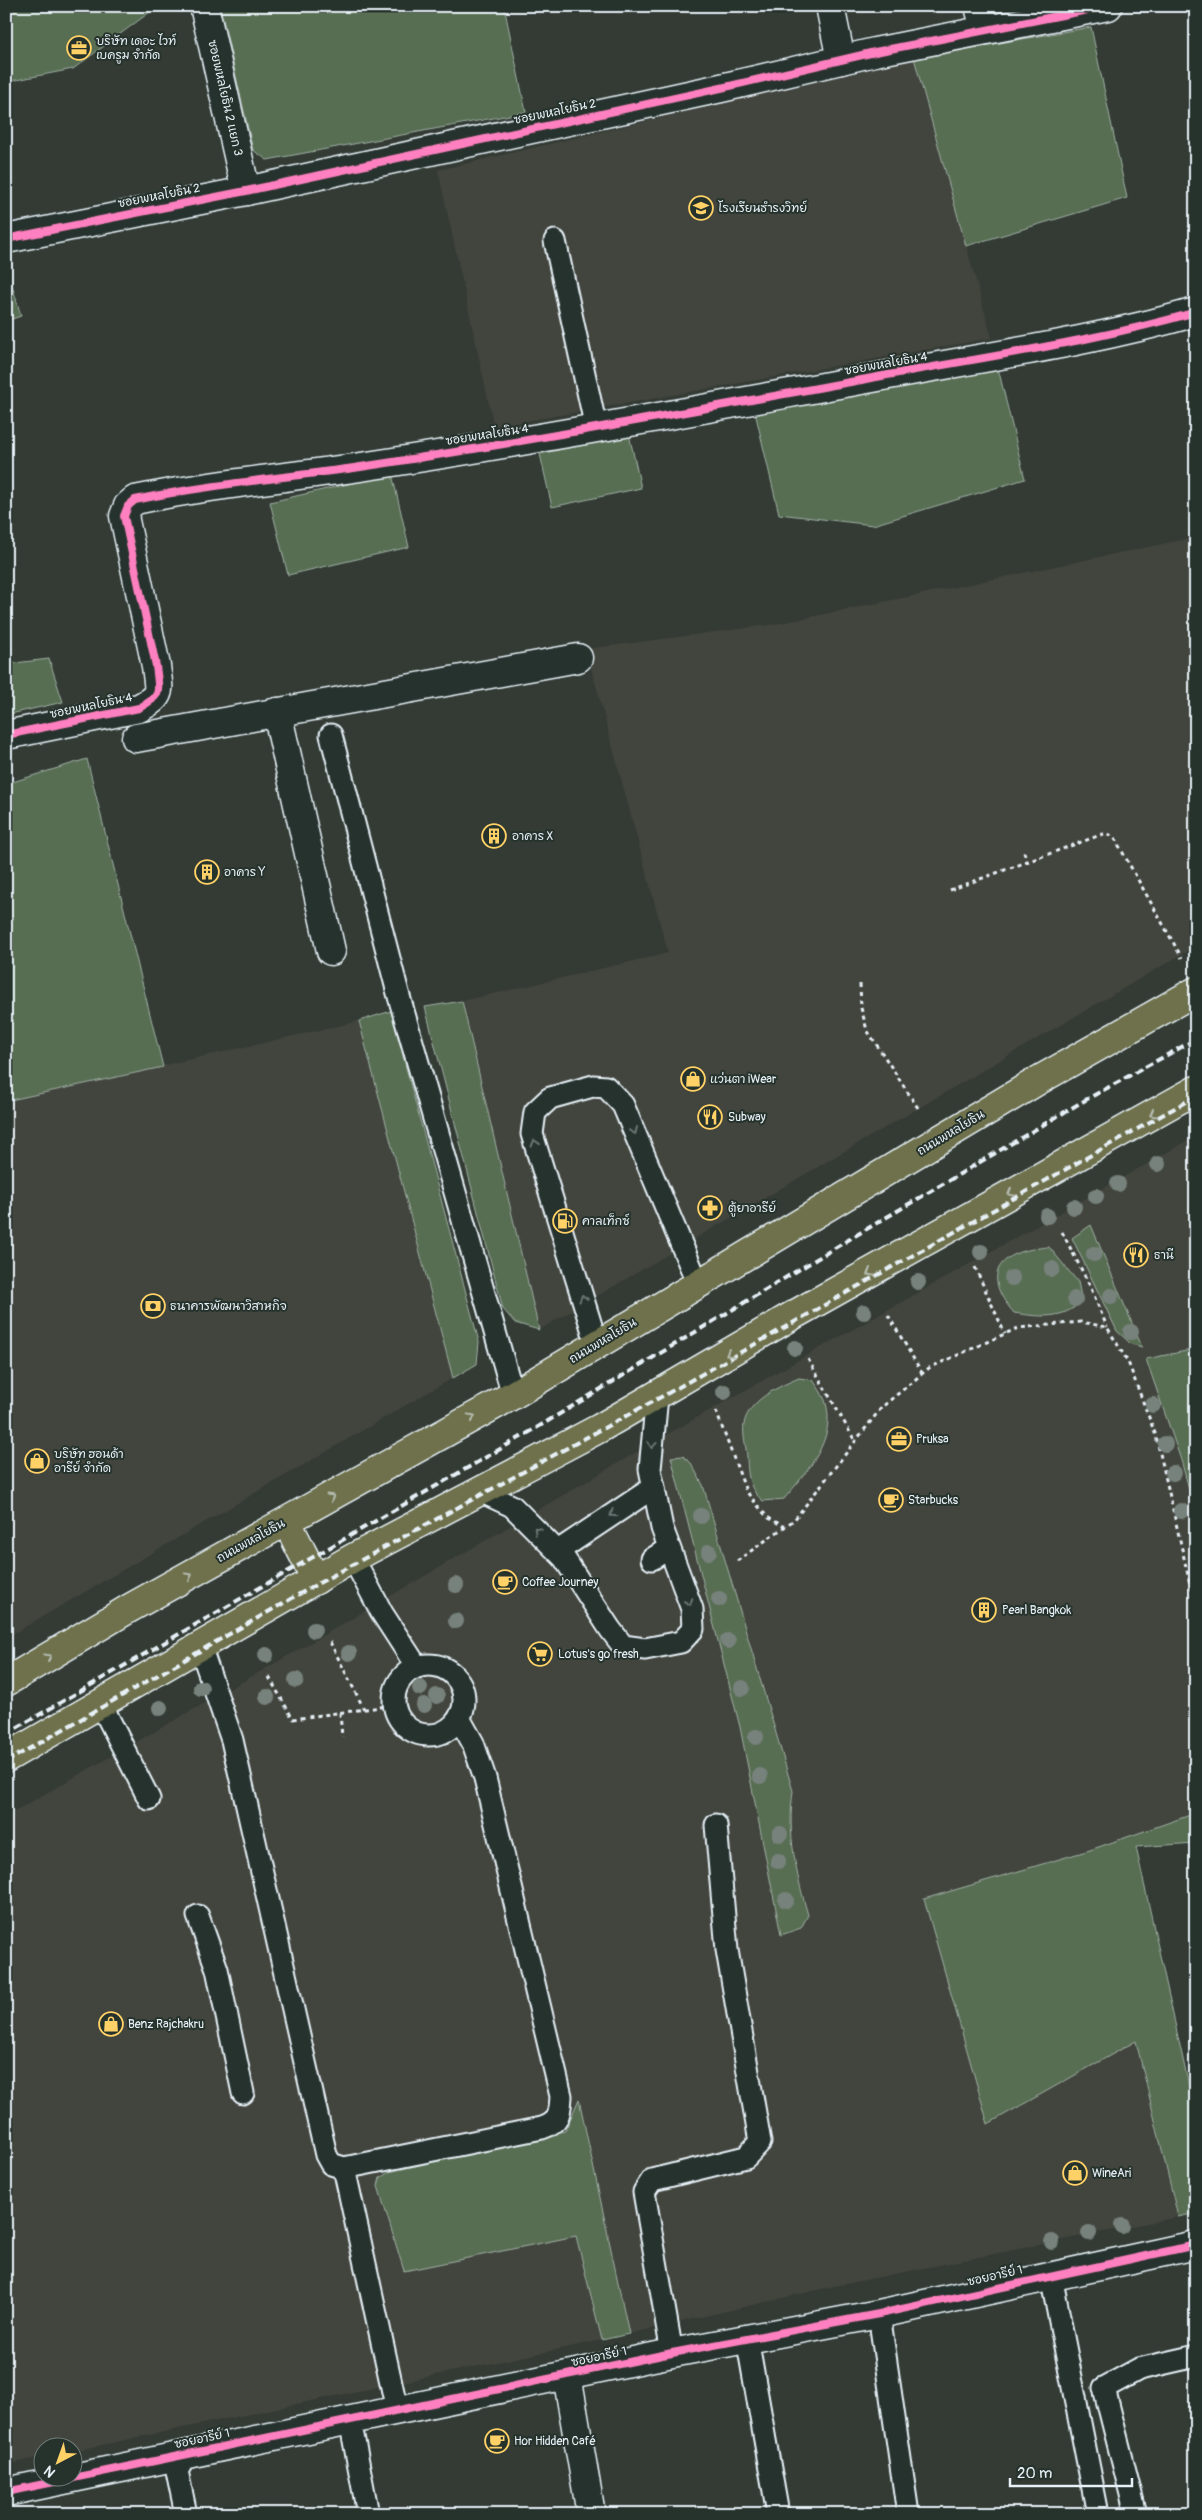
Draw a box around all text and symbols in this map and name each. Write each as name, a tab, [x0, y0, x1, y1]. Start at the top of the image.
place label: บริษัท เดอะ ไวท์ เบครูม จำกัด	[96, 33, 177, 64]
office icon: บริษัท เดอะ ไวท์ เบครูม จำกัด	[66, 35, 92, 61]
street label: ซอยพหลโยธิน 2 แยก 3	[204, 38, 247, 158]
street label: ซอยพหลโยธิน 2	[512, 95, 598, 128]
street label: ซอยพหลโยธิน 2	[116, 180, 202, 211]
school or university icon: โรงเรียนธำรงวิทย์	[688, 195, 714, 221]
place label: โรงเรียนธำรงวิทย์	[718, 200, 807, 216]
street label: ซอยพหลโยธิน 4	[843, 348, 929, 379]
street label: ซอยพหลโยธิน 4	[444, 420, 530, 449]
street label: ซอยพหลโยธิน 4	[48, 689, 134, 722]
building icon: อาคาร X	[481, 823, 507, 849]
place label: อาคาร X	[512, 829, 554, 844]
building icon: อาคาร Y	[194, 859, 220, 885]
place label: อาคาร Y	[224, 865, 266, 880]
shop icon: แว่นตา iWear	[680, 1066, 706, 1092]
place label: แว่นตา iWear	[710, 1071, 777, 1087]
restaurant icon: Subway	[697, 1104, 723, 1130]
street label: ถนนพหลโยธิน	[914, 1106, 987, 1159]
one-way arrow	[1150, 1108, 1159, 1118]
place label: Subway	[728, 1110, 766, 1125]
one-way arrow	[628, 1126, 639, 1135]
one-way arrow	[531, 1139, 541, 1147]
one-way arrow	[1008, 1187, 1017, 1197]
pharmacy icon: ตู้ยาอารีย์	[697, 1195, 723, 1221]
place label: ตู้ยาอารีย์	[728, 1200, 776, 1217]
fuel station icon: คาลเท็กซ์	[552, 1208, 578, 1234]
place label: คาลเท็กซ์	[582, 1213, 630, 1229]
restaurant icon: ธานี	[1123, 1242, 1149, 1268]
place label: ธานี	[1154, 1248, 1174, 1263]
one-way arrow	[866, 1267, 875, 1277]
bank icon: ธนาคารพัฒนาวิสาหกิจ	[140, 1293, 166, 1319]
one-way arrow	[578, 1294, 588, 1303]
place label: ธนาคารพัฒนาวิสาหกิจ	[170, 1299, 287, 1314]
street label: ถนนพหลโยธิน	[566, 1314, 639, 1367]
one-way arrow	[726, 1348, 735, 1358]
one-way arrow	[467, 1414, 476, 1424]
office icon: Pruksa	[886, 1426, 912, 1452]
place label: Pruksa	[916, 1432, 949, 1447]
one-way arrow	[647, 1441, 658, 1449]
place label: บริษัท ฮอนด้า อารีย์ จำกัด	[54, 1447, 124, 1476]
shop icon: บริษัท ฮอนด้า อารีย์ จำกัด	[24, 1448, 50, 1474]
cafe icon: Starbucks	[878, 1487, 904, 1513]
one-way arrow	[325, 1493, 334, 1503]
place label: Starbucks	[908, 1493, 959, 1508]
one-way arrow	[609, 1508, 619, 1517]
street label: ถนนพหลโยธิน	[214, 1515, 288, 1566]
one-way arrow	[533, 1527, 542, 1536]
cafe icon: Coffee Journey	[492, 1569, 518, 1595]
one-way arrow	[183, 1572, 192, 1582]
place label: Coffee Journey	[522, 1575, 598, 1590]
one-way arrow	[683, 1597, 693, 1605]
building icon: Pearl Bangkok	[971, 1597, 997, 1623]
place label: Pearl Bangkok	[1002, 1603, 1071, 1618]
supermarket icon: Lotus's go fresh	[527, 1641, 553, 1667]
place label: Lotus's go fresh	[558, 1647, 639, 1662]
one-way arrow	[43, 1654, 52, 1664]
shop icon: Benz Rajchakru	[98, 2011, 124, 2037]
place label: Benz Rajchakru	[128, 2017, 204, 2032]
shop icon: WineAri	[1062, 2160, 1088, 2186]
place label: WineAri	[1092, 2166, 1131, 2181]
street label: ซอยอารีย์ 1	[966, 2261, 1024, 2290]
street label: ซอยอารีย์ 1	[570, 2343, 628, 2370]
street label: ซอยอารีย์ 1	[173, 2425, 231, 2452]
cafe icon: Hor Hidden Café	[484, 2428, 510, 2454]
place label: Hor Hidden Café	[514, 2434, 596, 2449]
north arrow	[32, 2438, 82, 2488]
scale bar	[1010, 2455, 1132, 2487]
text: N	[41, 2462, 59, 2481]
text: 20 m	[1017, 2464, 1052, 2483]

